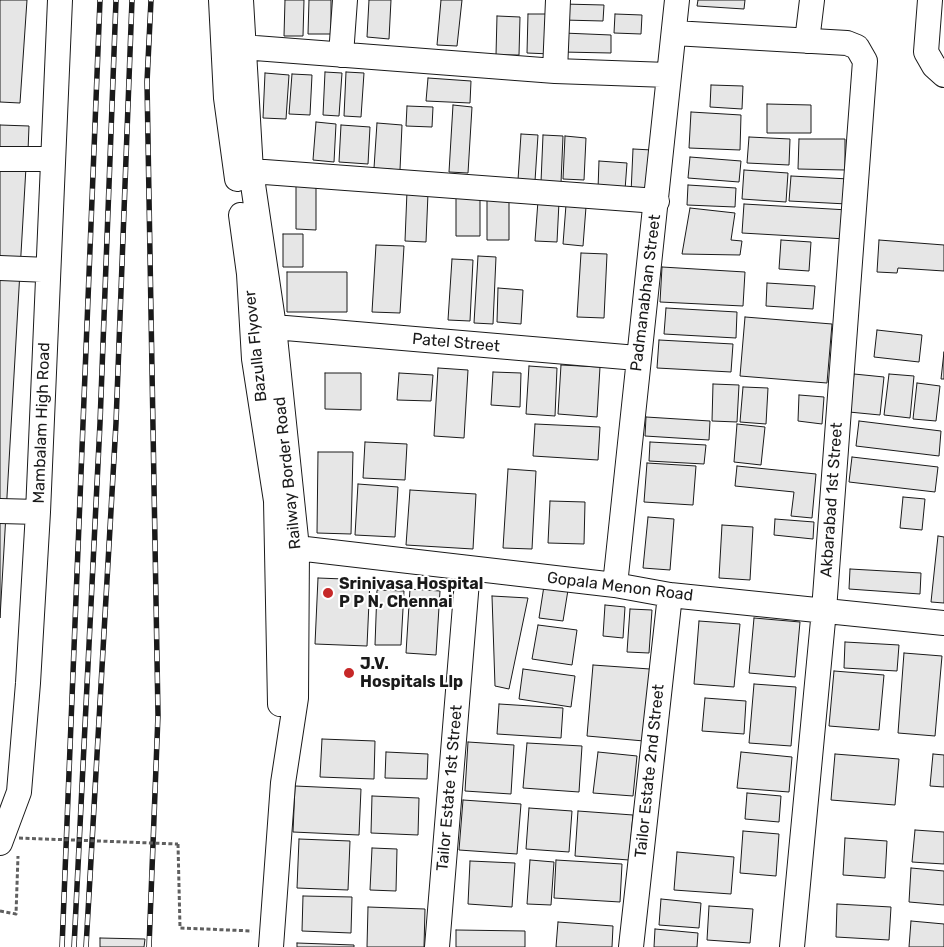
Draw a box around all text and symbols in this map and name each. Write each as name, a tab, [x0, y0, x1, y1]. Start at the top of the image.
street label: Padmanabhan Street	[627, 213, 665, 373]
street label: Bazulla Flyover	[241, 289, 271, 403]
street label: Patel Street	[411, 330, 501, 356]
street label: Mambalam High Road	[30, 342, 54, 504]
street label: Railway Border Road	[270, 396, 306, 550]
street label: Akbarabad 1st Street	[817, 422, 847, 578]
street label: Gopala Menon Road	[546, 569, 694, 605]
place label: Srinivasa Hospital P P N, Chennai	[339, 574, 483, 612]
marker: Srinivasa Hospital P P N, Chennai	[321, 586, 335, 600]
place label: J.V. Hospitals Llp	[360, 654, 463, 692]
marker: J.V. Hospitals Llp	[342, 666, 356, 680]
street label: Tailor Estate 2nd Street	[631, 683, 669, 859]
street label: Tailor Estate 1st Street	[433, 704, 467, 872]

